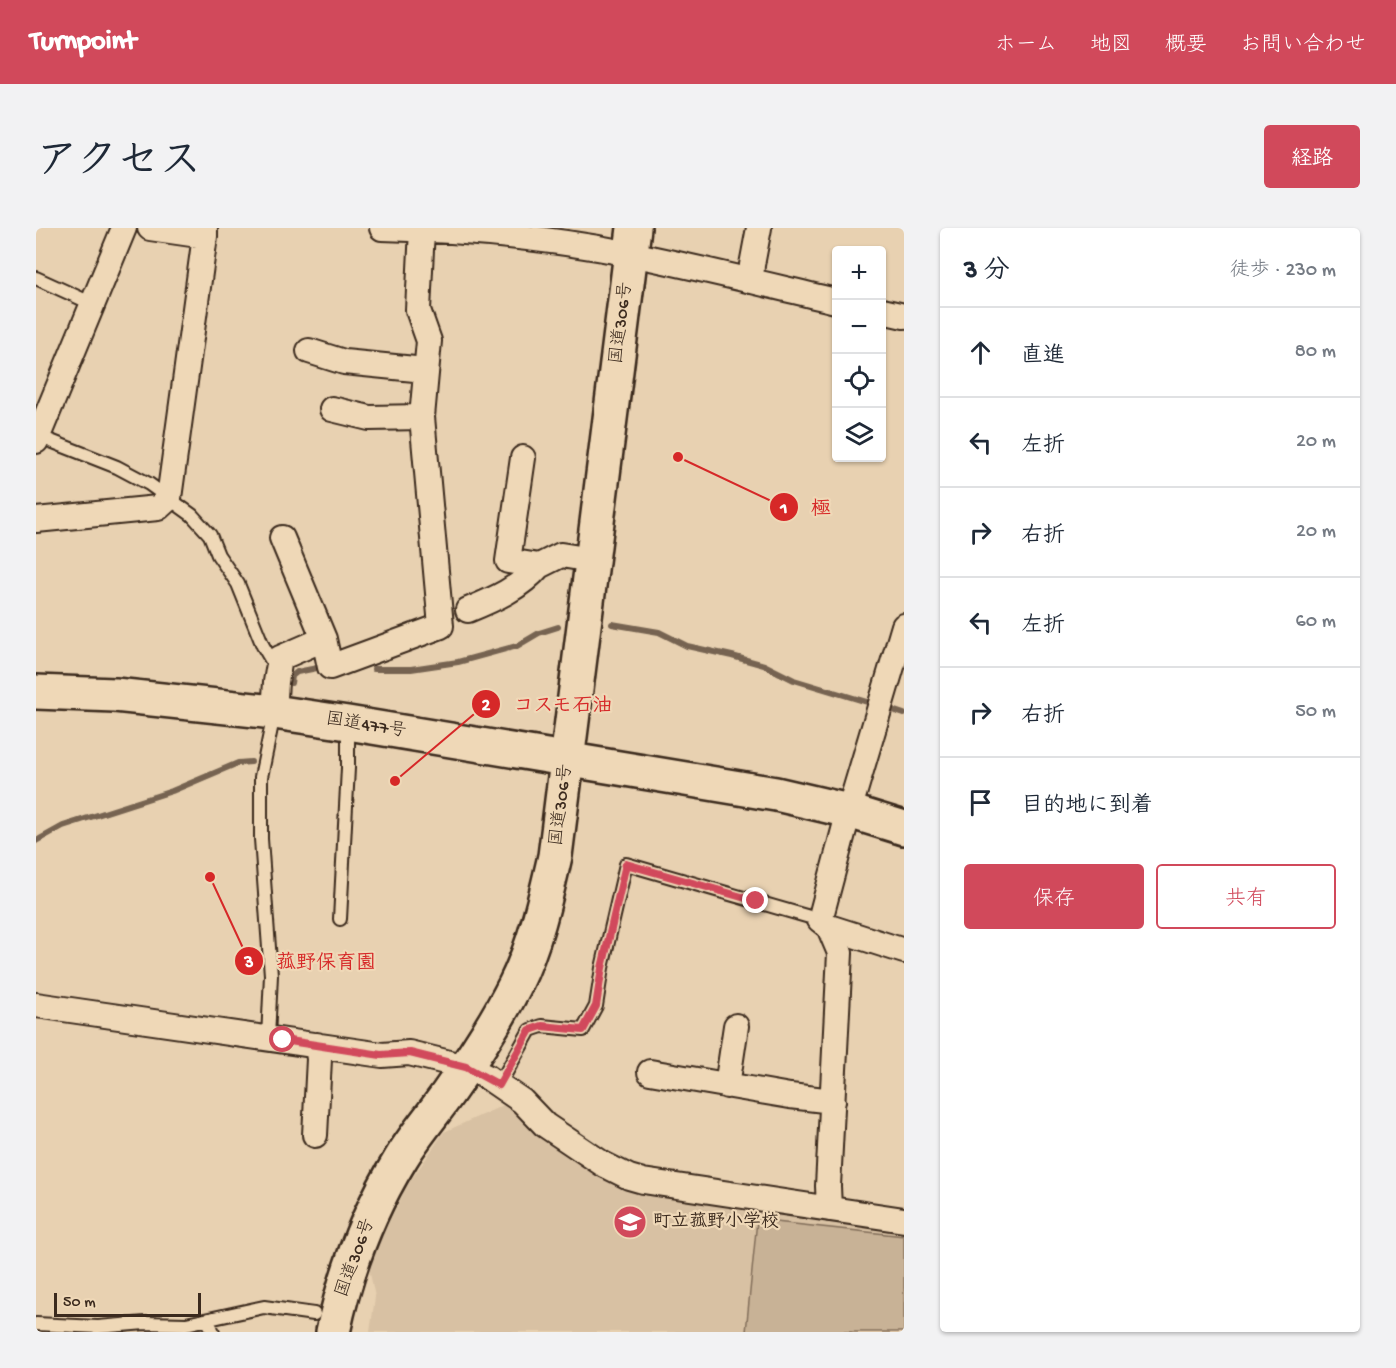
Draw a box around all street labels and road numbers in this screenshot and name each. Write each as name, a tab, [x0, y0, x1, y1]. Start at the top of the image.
street label: 国道306号	[606, 281, 637, 365]
street label: 国道477号	[324, 708, 408, 743]
street label: 国道306号	[546, 763, 577, 847]
street label: 国道306号	[331, 1215, 380, 1300]

